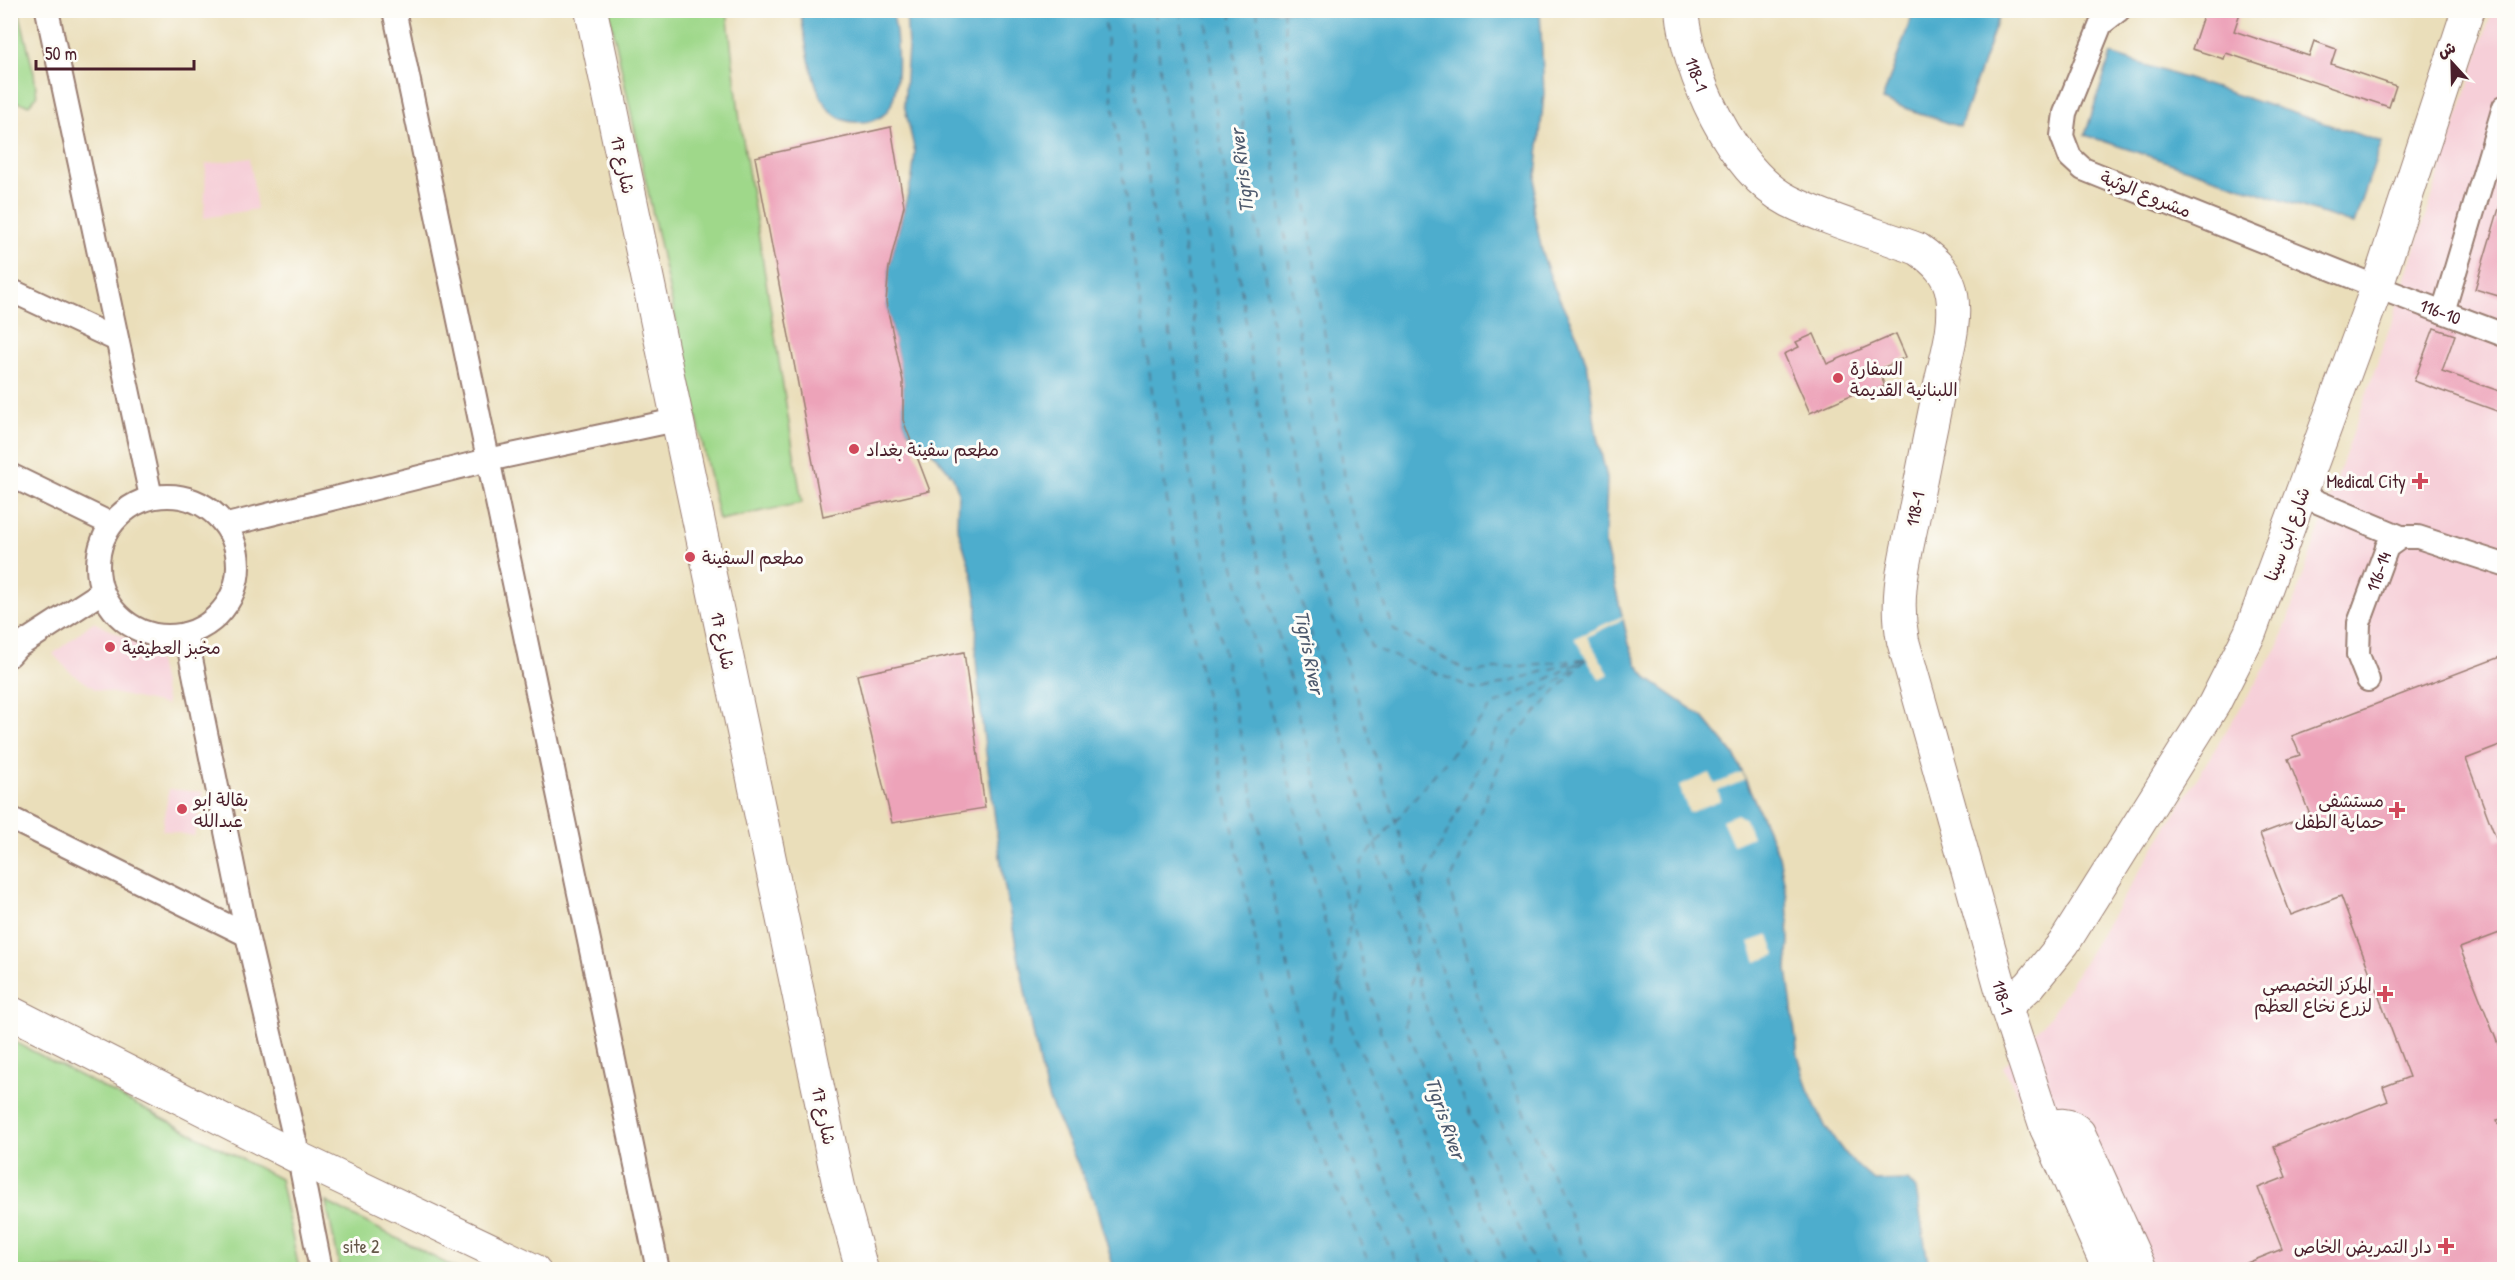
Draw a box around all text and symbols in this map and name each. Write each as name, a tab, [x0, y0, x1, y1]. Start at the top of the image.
scale bar	[36, 33, 194, 71]
north arrow	[2422, 33, 2482, 93]
text: ش	[2434, 36, 2459, 63]
text: 50 m	[45, 41, 77, 66]
street label: 118-1	[1680, 54, 1715, 95]
water label: Tigris River	[1222, 125, 1261, 215]
street label: شارع 17	[605, 134, 641, 196]
street label: مشروع الوثبة	[2097, 164, 2195, 224]
street label: 116-10	[2416, 292, 2465, 330]
place label: السفارة اللبنانية القديمة	[1850, 356, 1958, 402]
marker: السفارة اللبنانية القديمة	[1831, 371, 1845, 385]
place label: مطعم سفينة بغداد	[866, 437, 999, 464]
marker: مطعم سفينة بغداد	[847, 442, 861, 456]
place label: Medical City	[2326, 469, 2406, 494]
marker: Medical City	[2411, 472, 2429, 490]
street label: شارع ابن سينا	[2258, 483, 2316, 585]
street label: 118-1	[1899, 490, 1931, 528]
place label: مطعم السفينة	[702, 545, 804, 572]
street label: 116-14	[2359, 548, 2397, 595]
marker: مطعم السفينة	[683, 550, 697, 564]
water label: Tigris River	[1288, 608, 1332, 698]
street label: شارع 17	[705, 610, 741, 672]
place label: مخبز العطيفية	[122, 635, 221, 660]
marker: مخبز العطيفية	[103, 640, 117, 654]
place label: بقالة ابو عبدالله	[192, 787, 249, 833]
place label: مستشفى حماية الطفل	[2295, 788, 2384, 834]
marker: مستشفى حماية الطفل	[2388, 801, 2406, 819]
marker: بقالة ابو عبدالله	[175, 802, 189, 816]
place label: المركز التخصصي لزرع نخاع العظم	[2254, 972, 2372, 1020]
street label: 118-1	[1986, 977, 2020, 1018]
marker: المركز التخصصي لزرع نخاع العظم	[2376, 985, 2394, 1003]
water label: Tigris River	[1419, 1074, 1473, 1165]
street label: شارع 17	[806, 1085, 842, 1147]
park label: site 2	[343, 1234, 380, 1259]
place label: دار التمريض الخاص	[2294, 1234, 2432, 1259]
marker: دار التمريض الخاص	[2437, 1237, 2455, 1255]

